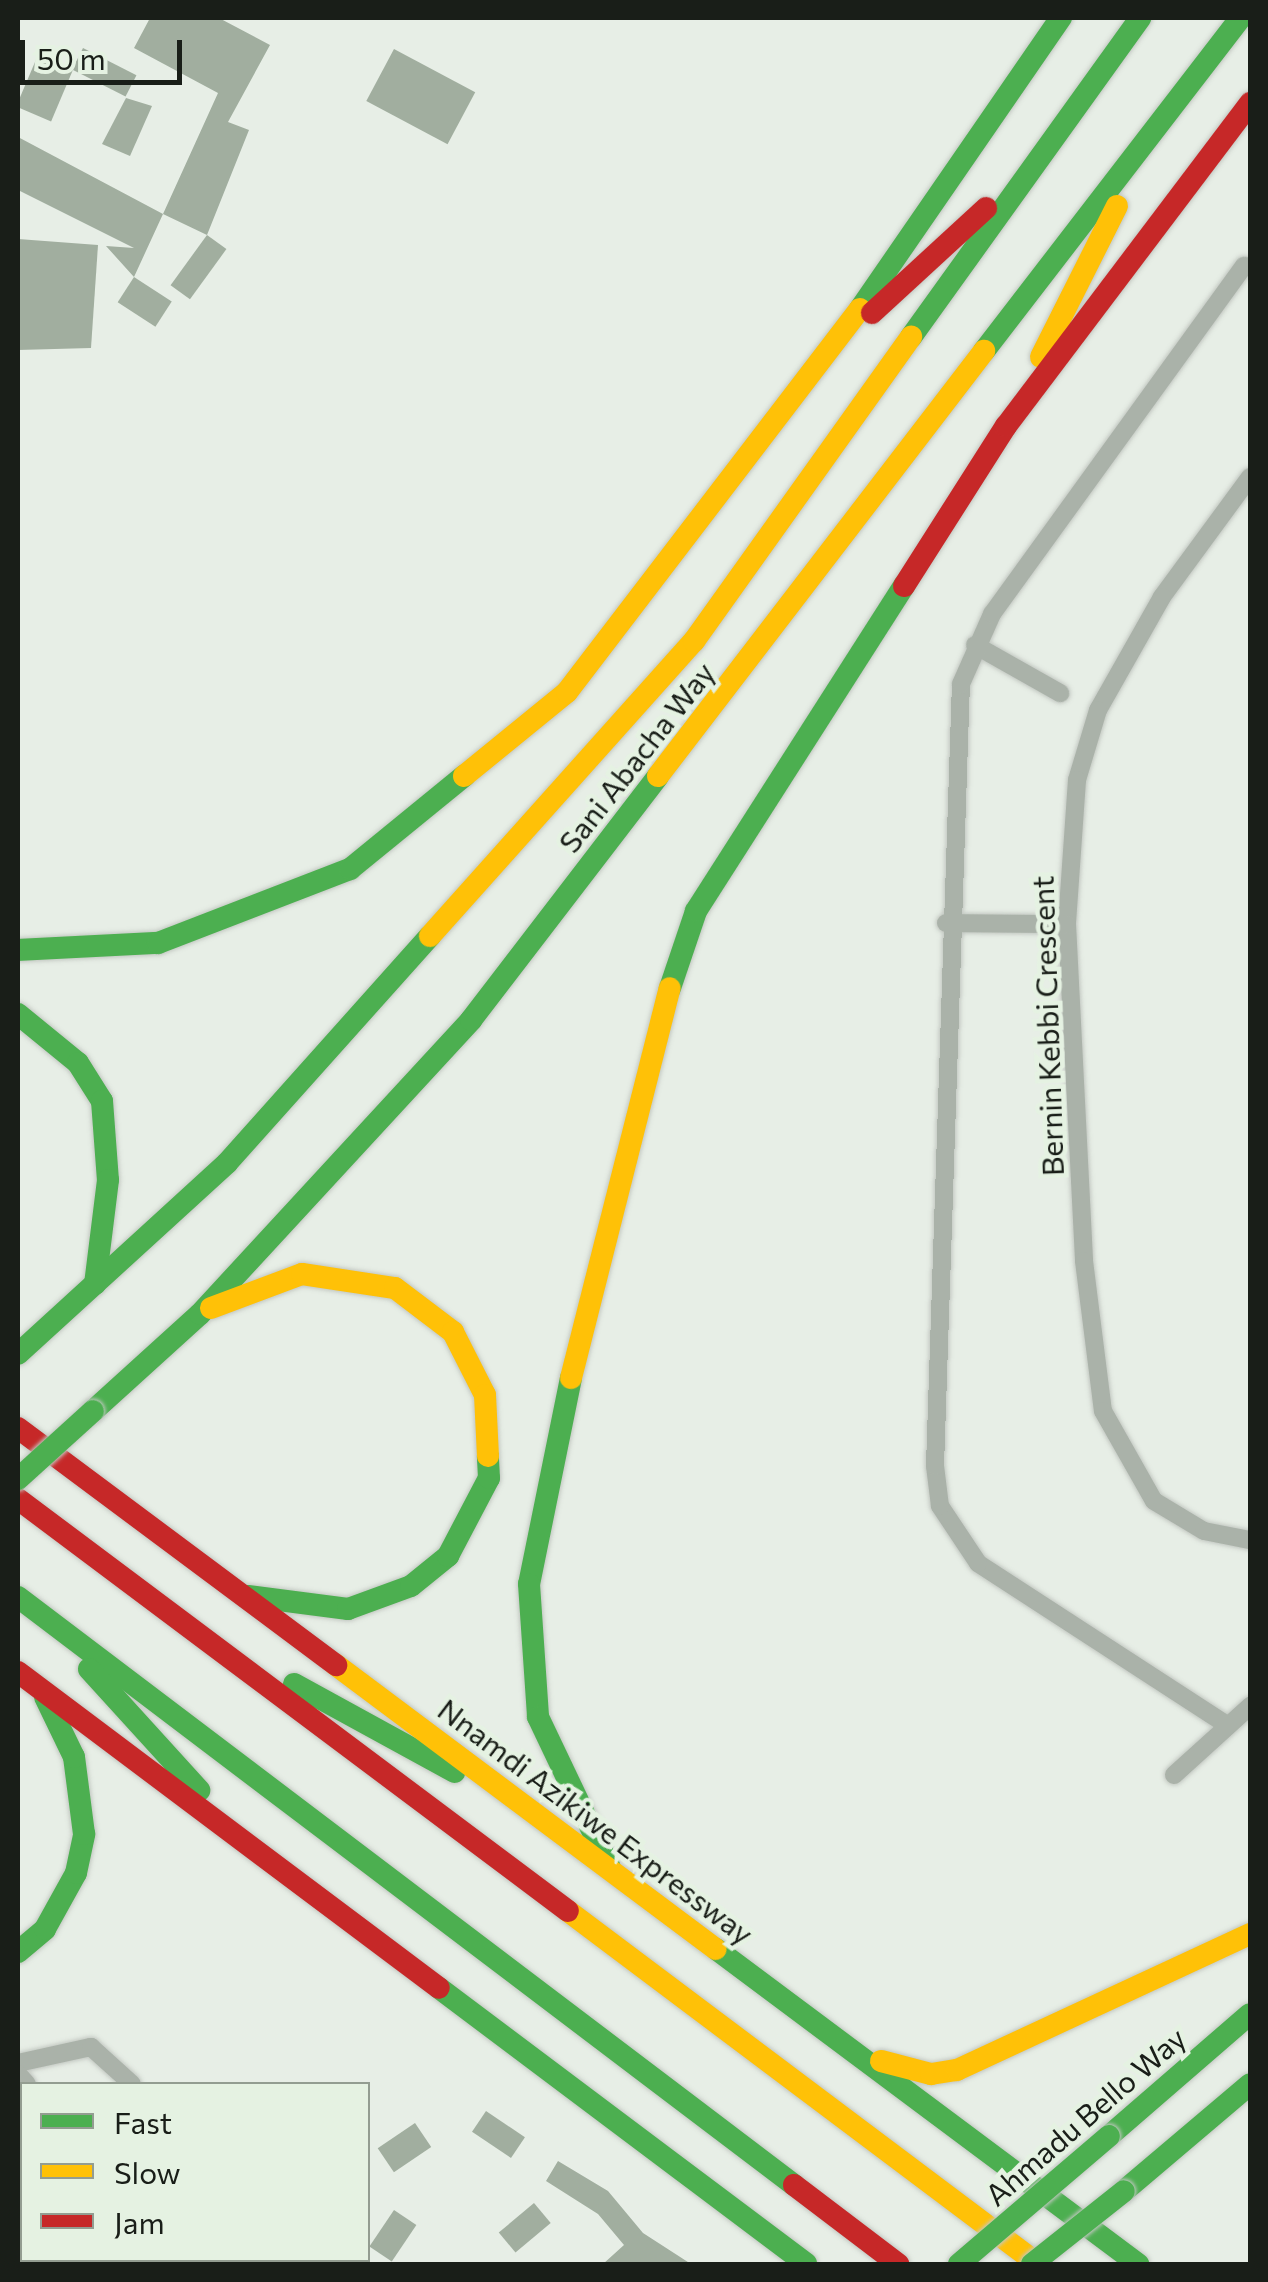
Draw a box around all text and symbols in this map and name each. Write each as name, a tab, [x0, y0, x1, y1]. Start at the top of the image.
scale bar	[25, 20, 188, 82]
text: 50 m	[37, 39, 106, 76]
street label: Sani Abacha Way	[551, 655, 721, 859]
street label: Bernin Kebbi Crescent	[1024, 875, 1070, 1177]
street label: Nnamdi Azikiwe Expressway	[431, 1691, 761, 1951]
street label: Ahmadu Bello Way	[978, 2019, 1192, 2213]
legend	[20, 2082, 370, 2262]
text: Fast	[114, 2103, 172, 2140]
text: Slow	[114, 2153, 181, 2190]
text: Jam	[114, 2203, 165, 2240]

